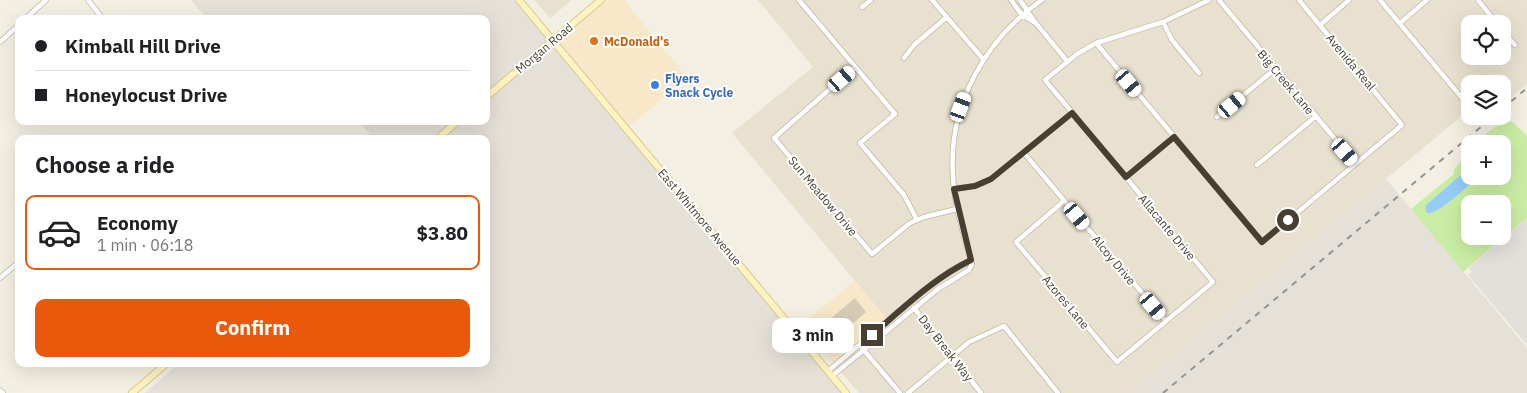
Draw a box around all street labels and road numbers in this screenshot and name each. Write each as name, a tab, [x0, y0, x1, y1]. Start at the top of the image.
street label: Morgan Road	[512, 20, 576, 76]
street label: Avenida Real	[1323, 31, 1379, 93]
street label: Big Creek Lane	[1255, 47, 1318, 118]
street label: Sun Meadow Drive	[785, 153, 861, 239]
street label: East Whitmore Avenue	[655, 165, 745, 269]
street label: Allacante Drive	[1135, 191, 1199, 263]
street label: Alcoy Drive	[1089, 232, 1139, 288]
street label: Azores Lane	[1039, 272, 1093, 332]
street label: Day Break Way	[915, 312, 977, 384]

